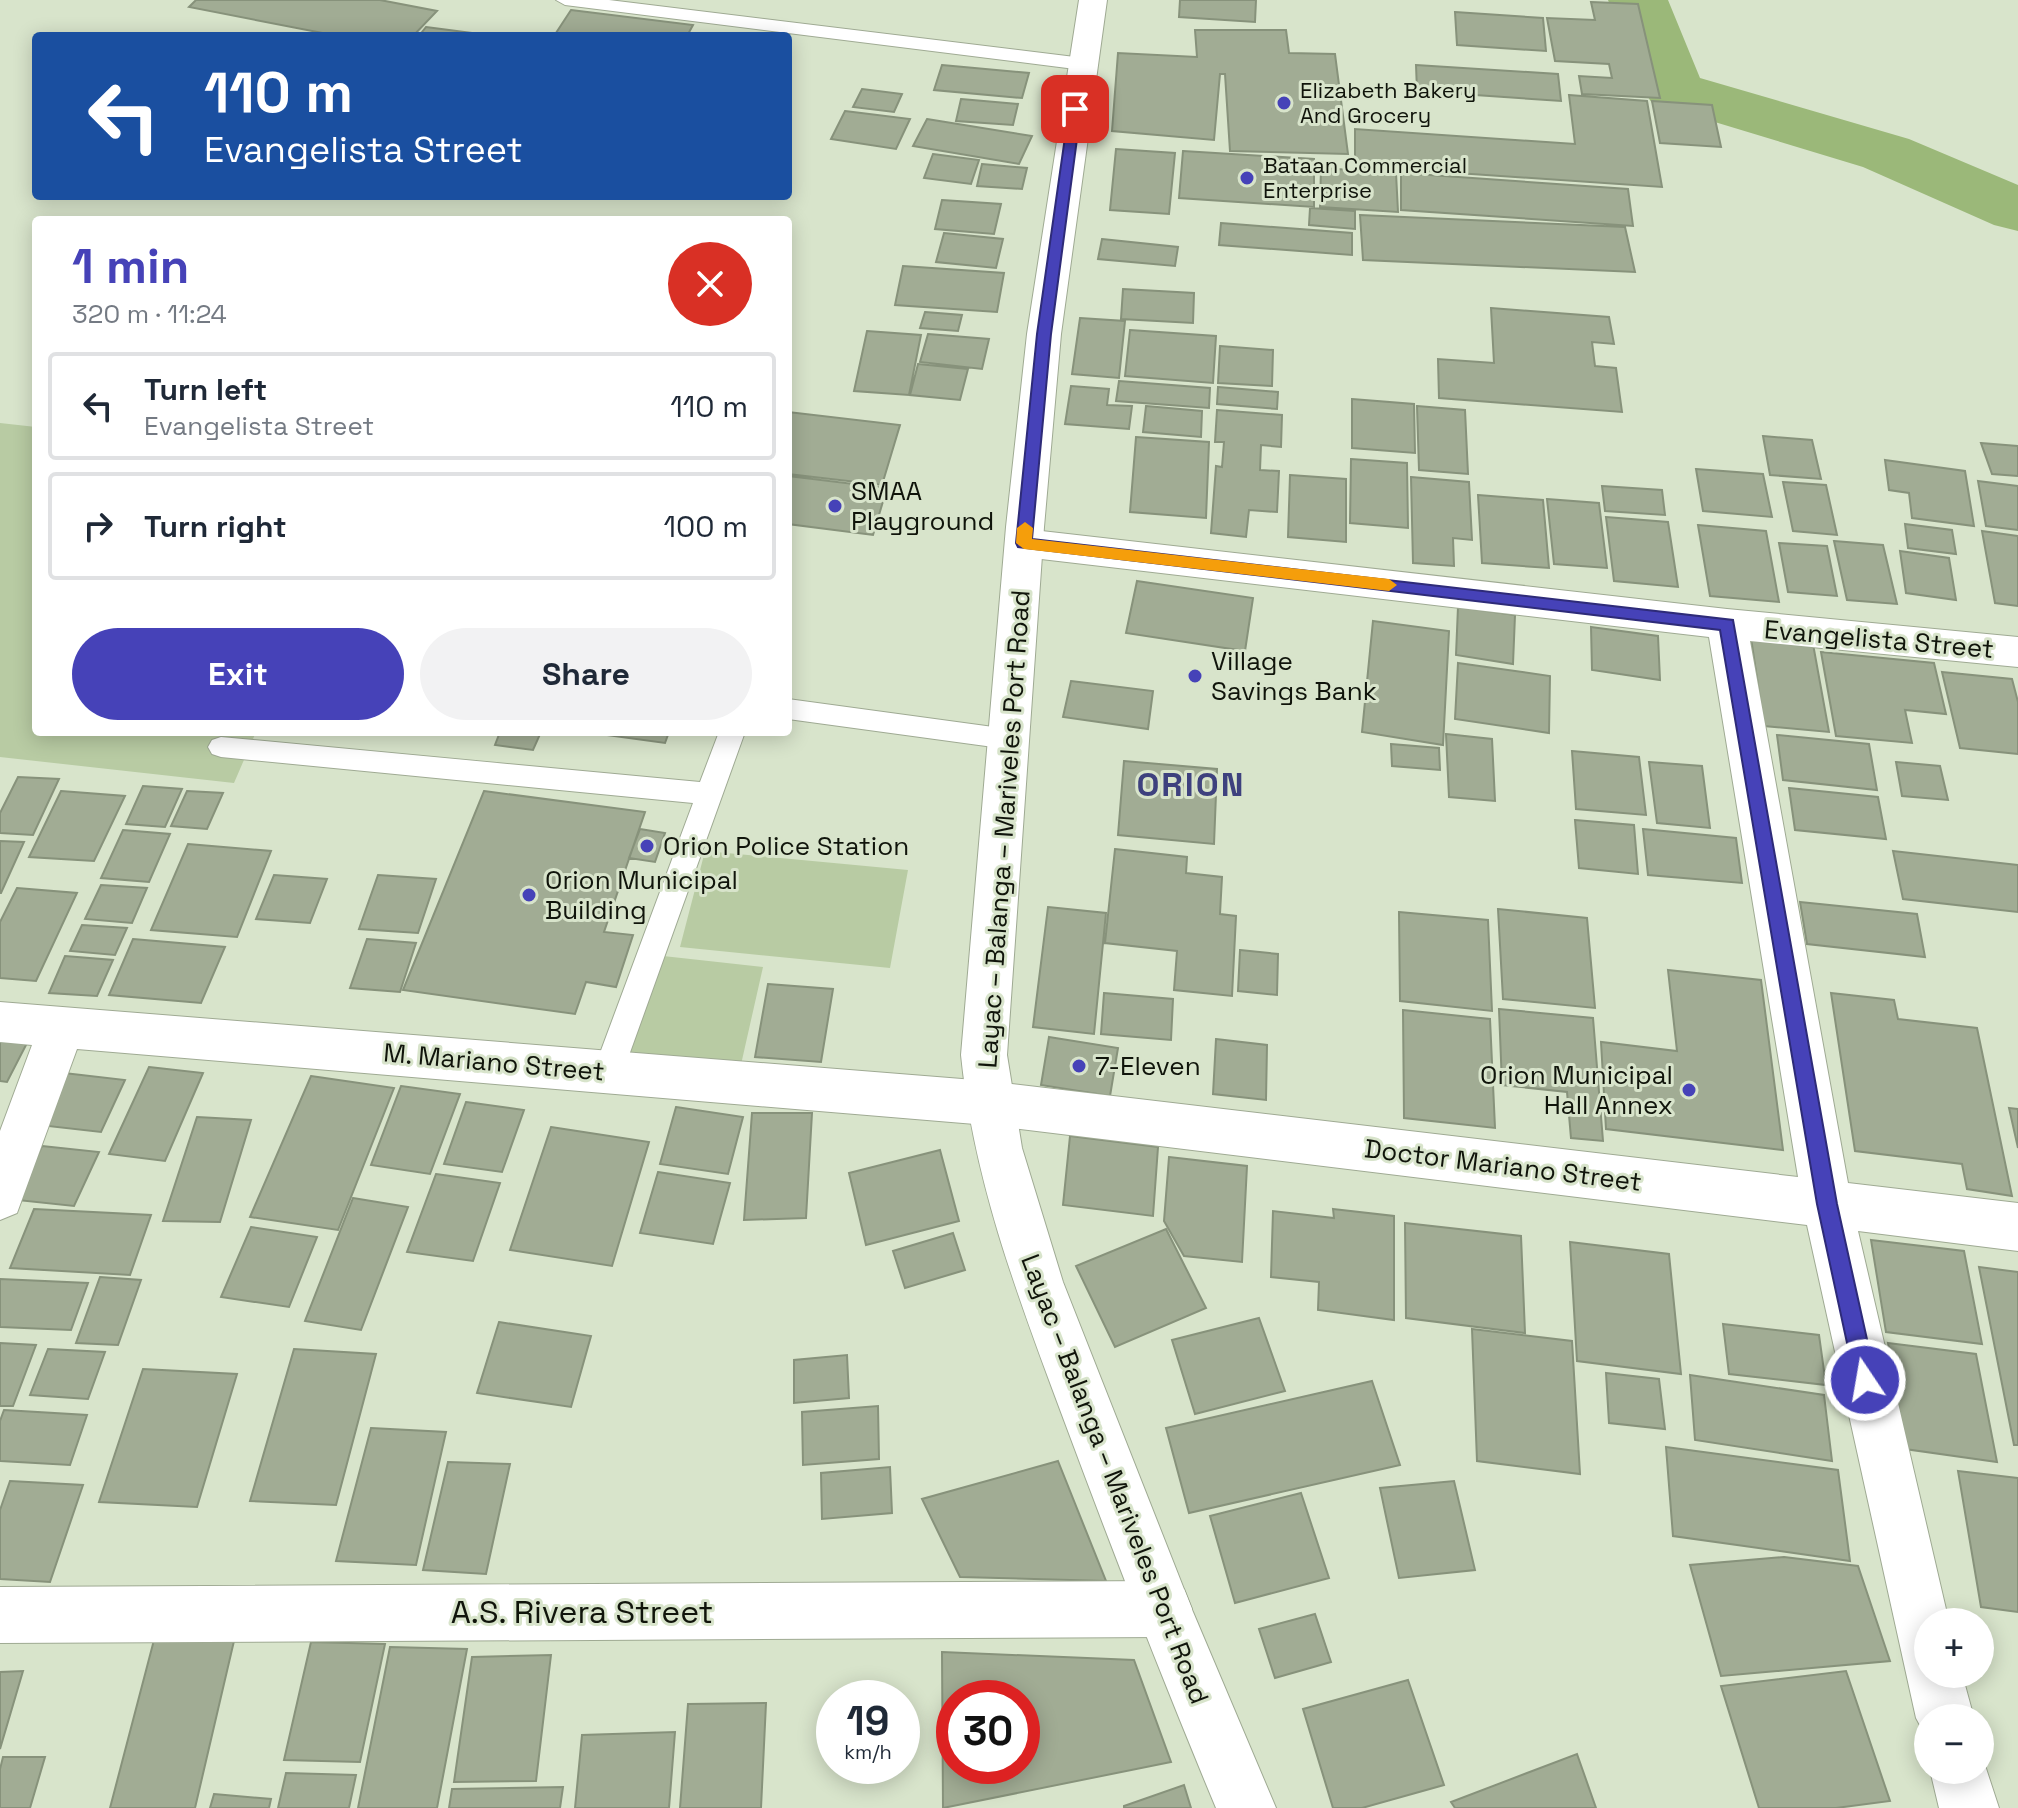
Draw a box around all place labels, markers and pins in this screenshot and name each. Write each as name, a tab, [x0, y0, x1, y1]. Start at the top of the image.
pin	[1041, 75, 1109, 143]
place label: Elizabeth Bakery And Grocery	[1300, 76, 1476, 129]
marker: Elizabeth Bakery And Grocery	[1275, 94, 1293, 112]
place label: Bataan Commercial Enterprise	[1263, 151, 1467, 204]
marker: Bataan Commercial Enterprise	[1238, 169, 1256, 187]
place label: SMAA Playground	[851, 474, 994, 538]
marker: SMAA Playground	[826, 497, 844, 515]
place label: Village Savings Bank	[1211, 644, 1377, 708]
marker: Village Savings Bank	[1186, 667, 1204, 685]
place label: Orion Police Station	[663, 829, 909, 863]
marker: Orion Police Station	[638, 837, 656, 855]
place label: Orion Municipal Building	[545, 863, 738, 927]
marker: Orion Municipal Building	[520, 886, 538, 904]
place label: 7-Eleven	[1095, 1049, 1201, 1083]
marker: 7-Eleven	[1070, 1057, 1088, 1075]
place label: Orion Municipal Hall Annex	[1480, 1058, 1673, 1122]
marker: Orion Municipal Hall Annex	[1680, 1081, 1698, 1099]

